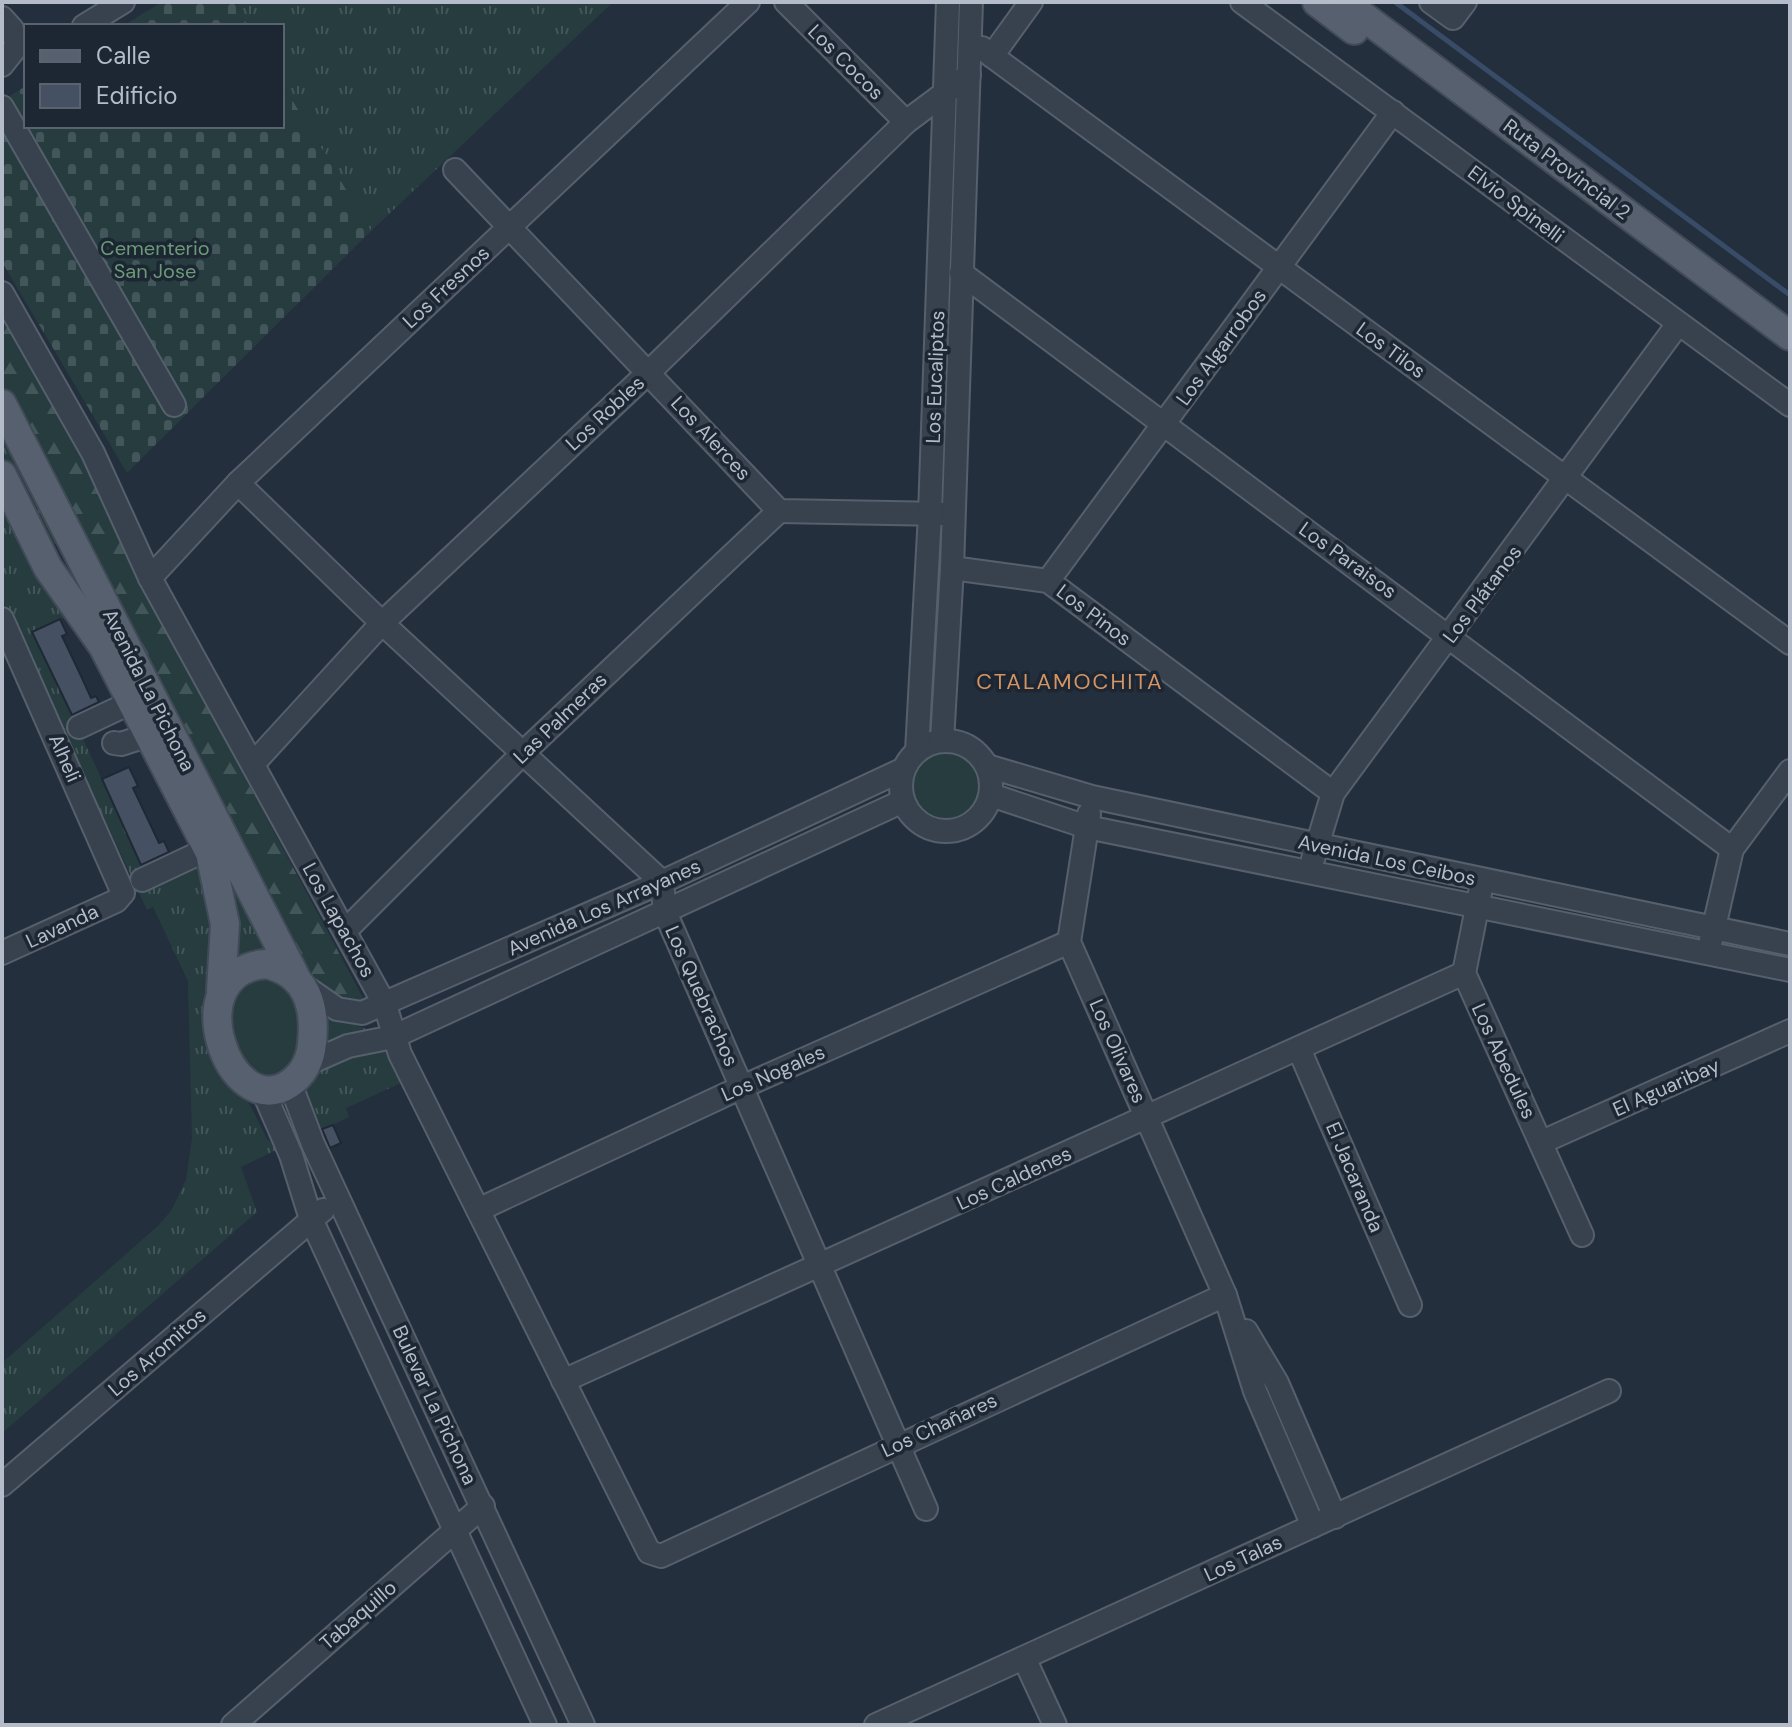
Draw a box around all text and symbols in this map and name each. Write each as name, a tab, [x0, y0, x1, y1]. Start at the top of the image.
street label: Los Cocos	[803, 19, 889, 105]
legend	[24, 24, 284, 128]
text: Calle	[96, 40, 151, 71]
text: Edificio	[96, 80, 178, 111]
street label: Ruta Provincial 2	[1498, 113, 1636, 225]
street label: Elvio Spinelli	[1463, 159, 1569, 249]
park label: Cementerio San Jose	[100, 235, 210, 284]
street label: Los Fresnos	[397, 240, 495, 334]
street label: Los Algarrobos	[1170, 284, 1272, 410]
street label: Los Eucaliptos	[920, 310, 950, 444]
street label: Los Tilos	[1351, 316, 1431, 384]
street label: Los Robles	[560, 370, 650, 456]
street label: Los Alerces	[665, 390, 757, 486]
street label: Los Paraisos	[1294, 516, 1402, 604]
street label: Los Plátanos	[1437, 540, 1527, 648]
street label: Los Pinos	[1051, 578, 1137, 652]
street label: Avenida La Pichona	[97, 604, 201, 776]
street label: Las Palmeras	[508, 667, 612, 769]
district label: CTALAMOCHITA	[976, 667, 1164, 696]
street label: Alheli	[43, 730, 87, 786]
street label: Avenida Los Ceibos	[1296, 828, 1478, 892]
street label: Avenida Los Arrayanes	[503, 853, 705, 961]
street label: Los Lapachos	[297, 858, 381, 982]
street label: Lavanda	[22, 898, 102, 954]
street label: Los Quebrachos	[659, 922, 745, 1070]
street label: Los Olivares	[1083, 995, 1153, 1107]
street label: Los Abedules	[1466, 999, 1542, 1123]
street label: Los Nogales	[717, 1039, 829, 1107]
street label: El Aguaribay	[1609, 1052, 1723, 1122]
street label: El Jacaranda	[1320, 1118, 1390, 1236]
street label: Los Caldenes	[952, 1140, 1076, 1216]
street label: Los Aromitos	[103, 1302, 211, 1402]
street label: Bulevar La Pichona	[387, 1321, 483, 1489]
street label: Los Chañares	[877, 1387, 1001, 1463]
street label: Los Talas	[1200, 1529, 1286, 1587]
street label: Tabaquillo	[314, 1574, 402, 1656]

